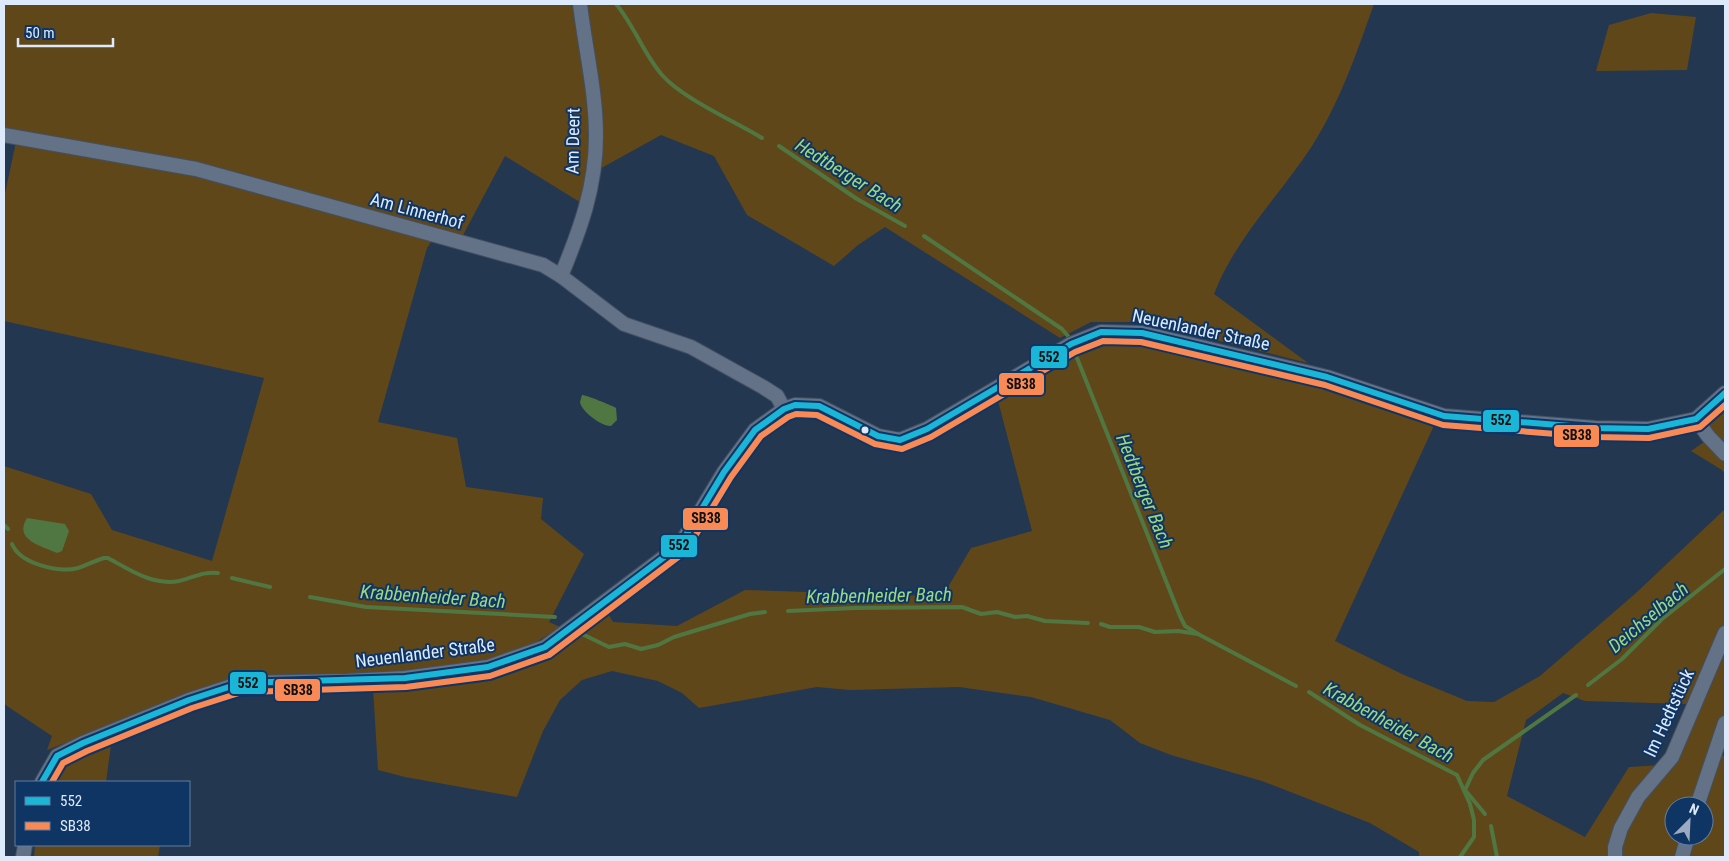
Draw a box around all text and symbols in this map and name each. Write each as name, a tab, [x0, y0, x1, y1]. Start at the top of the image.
scale bar	[18, 15, 112, 47]
text: 50 m	[25, 24, 55, 42]
street label: Am Deert	[561, 108, 584, 174]
water label: Hedtberger Bach	[791, 133, 906, 217]
street label: Am Linnerhof	[368, 188, 466, 233]
street label: Neuenlander Straße	[1130, 305, 1272, 354]
line badge: 552	[1030, 345, 1068, 369]
text: 552	[1038, 349, 1060, 365]
line badge: SB38	[998, 372, 1045, 396]
text: SB38	[1006, 376, 1036, 392]
line badge: 552	[1482, 409, 1520, 433]
text: 552	[1490, 412, 1512, 428]
line badge: SB38	[1553, 424, 1600, 448]
unlabelled marker	[860, 425, 870, 435]
text: SB38	[1562, 427, 1592, 443]
water label: Hedtberger Bach	[1111, 430, 1178, 552]
line badge: SB38	[682, 507, 729, 531]
text: SB38	[691, 510, 721, 526]
line badge: 552	[660, 534, 698, 558]
text: 552	[668, 537, 690, 553]
water label: Deichselbach	[1604, 577, 1693, 658]
water label: Krabbenheider Bach	[360, 580, 506, 613]
water label: Krabbenheider Bach	[806, 583, 952, 608]
street label: Neuenlander Straße	[354, 634, 496, 671]
street label: Im Hedtstück	[1639, 665, 1698, 760]
line badge: 552	[229, 671, 267, 695]
text: 552	[237, 675, 259, 691]
water label: Krabbenheider Bach	[1319, 677, 1458, 768]
line badge: SB38	[274, 678, 321, 702]
text: SB38	[283, 682, 313, 698]
legend	[15, 781, 190, 846]
text: 552	[60, 792, 82, 810]
north arrow	[1664, 796, 1714, 846]
text: N	[1687, 800, 1701, 818]
text: SB38	[60, 817, 91, 835]

